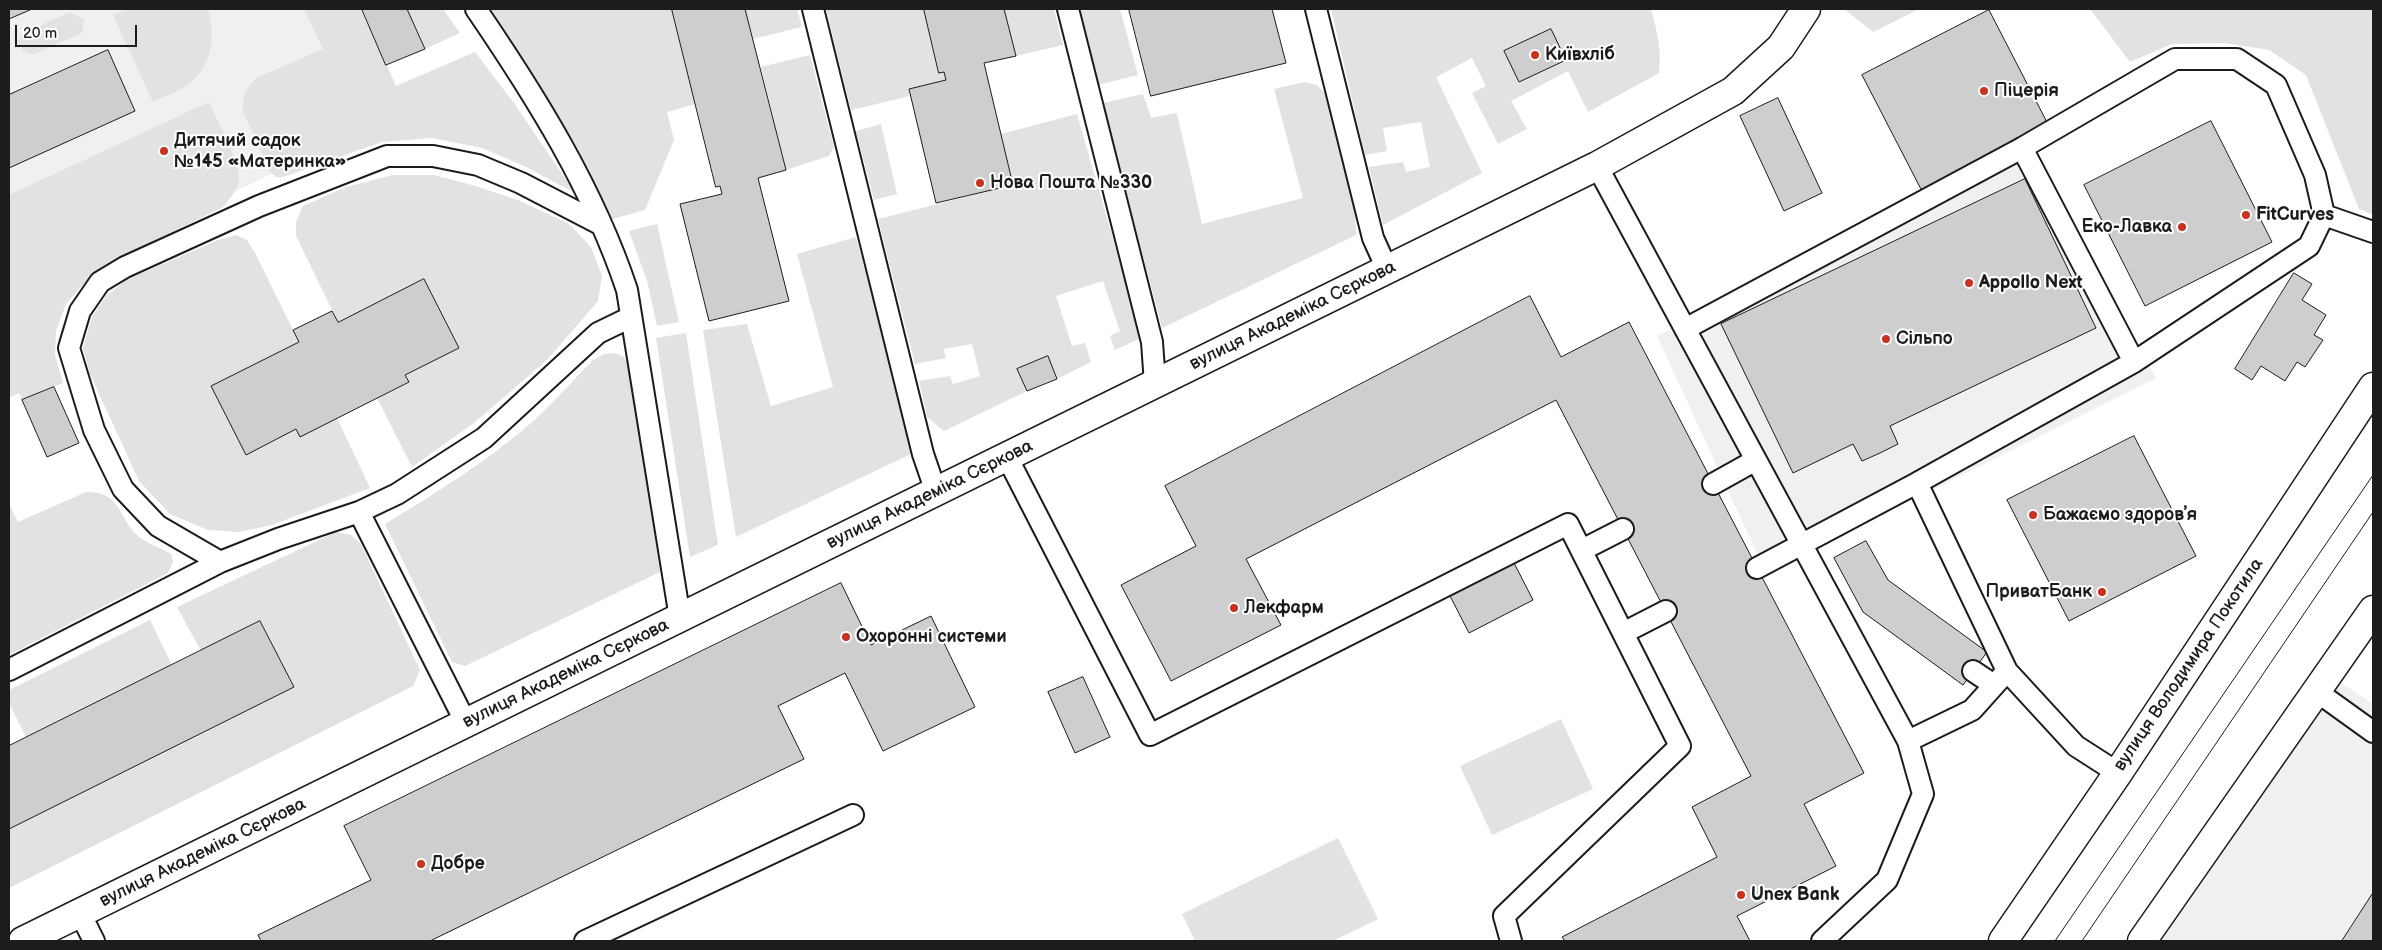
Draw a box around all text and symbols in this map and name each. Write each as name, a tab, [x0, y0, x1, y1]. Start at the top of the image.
scale bar	[18, 15, 140, 47]
text: 20 m	[23, 24, 57, 43]
place label: Київхліб	[1545, 44, 1615, 66]
marker: Київхліб	[1529, 49, 1541, 61]
place label: Піцерія	[1994, 80, 2059, 102]
marker: Піцерія	[1978, 85, 1990, 97]
place label: Дитячий садок №145 «Материнка»	[174, 130, 346, 172]
marker: Дитячий садок №145 «Материнка»	[158, 145, 170, 157]
place label: Нова Пошта №330	[990, 172, 1152, 194]
marker: Нова Пошта №330	[974, 177, 986, 189]
place label: FitCurves	[2256, 204, 2334, 226]
marker: FitCurves	[2240, 209, 2252, 221]
place label: Еко-Лавка	[2082, 216, 2172, 238]
marker: Еко-Лавка	[2176, 221, 2188, 233]
street label: вулиця Академіка Сєркова	[1186, 257, 1400, 375]
place label: Appollo Next	[1979, 272, 2082, 294]
marker: Appollo Next	[1963, 277, 1975, 289]
place label: Сільпо	[1896, 328, 1953, 350]
marker: Сільпо	[1880, 333, 1892, 345]
street label: вулиця Академіка Сєркова	[823, 436, 1037, 554]
place label: Бажаємо здоровʼя	[2043, 504, 2197, 526]
marker: Бажаємо здоровʼя	[2027, 509, 2039, 521]
street label: вулиця Володимира Покотила	[2110, 554, 2268, 776]
place label: ПриватБанк	[1985, 581, 2092, 603]
marker: ПриватБанк	[2096, 586, 2108, 598]
place label: Лекфарм	[1244, 597, 1324, 619]
marker: Лекфарм	[1228, 602, 1240, 614]
street label: вулиця Академіка Сєркова	[459, 615, 673, 733]
place label: Охоронні системи	[856, 626, 1007, 648]
marker: Охоронні системи	[840, 631, 852, 643]
street label: вулиця Академіка Сєркова	[96, 794, 310, 912]
place label: Добре	[431, 853, 485, 875]
marker: Добре	[415, 858, 427, 870]
place label: Unex Bank	[1751, 884, 1839, 906]
marker: Unex Bank	[1735, 889, 1747, 901]

